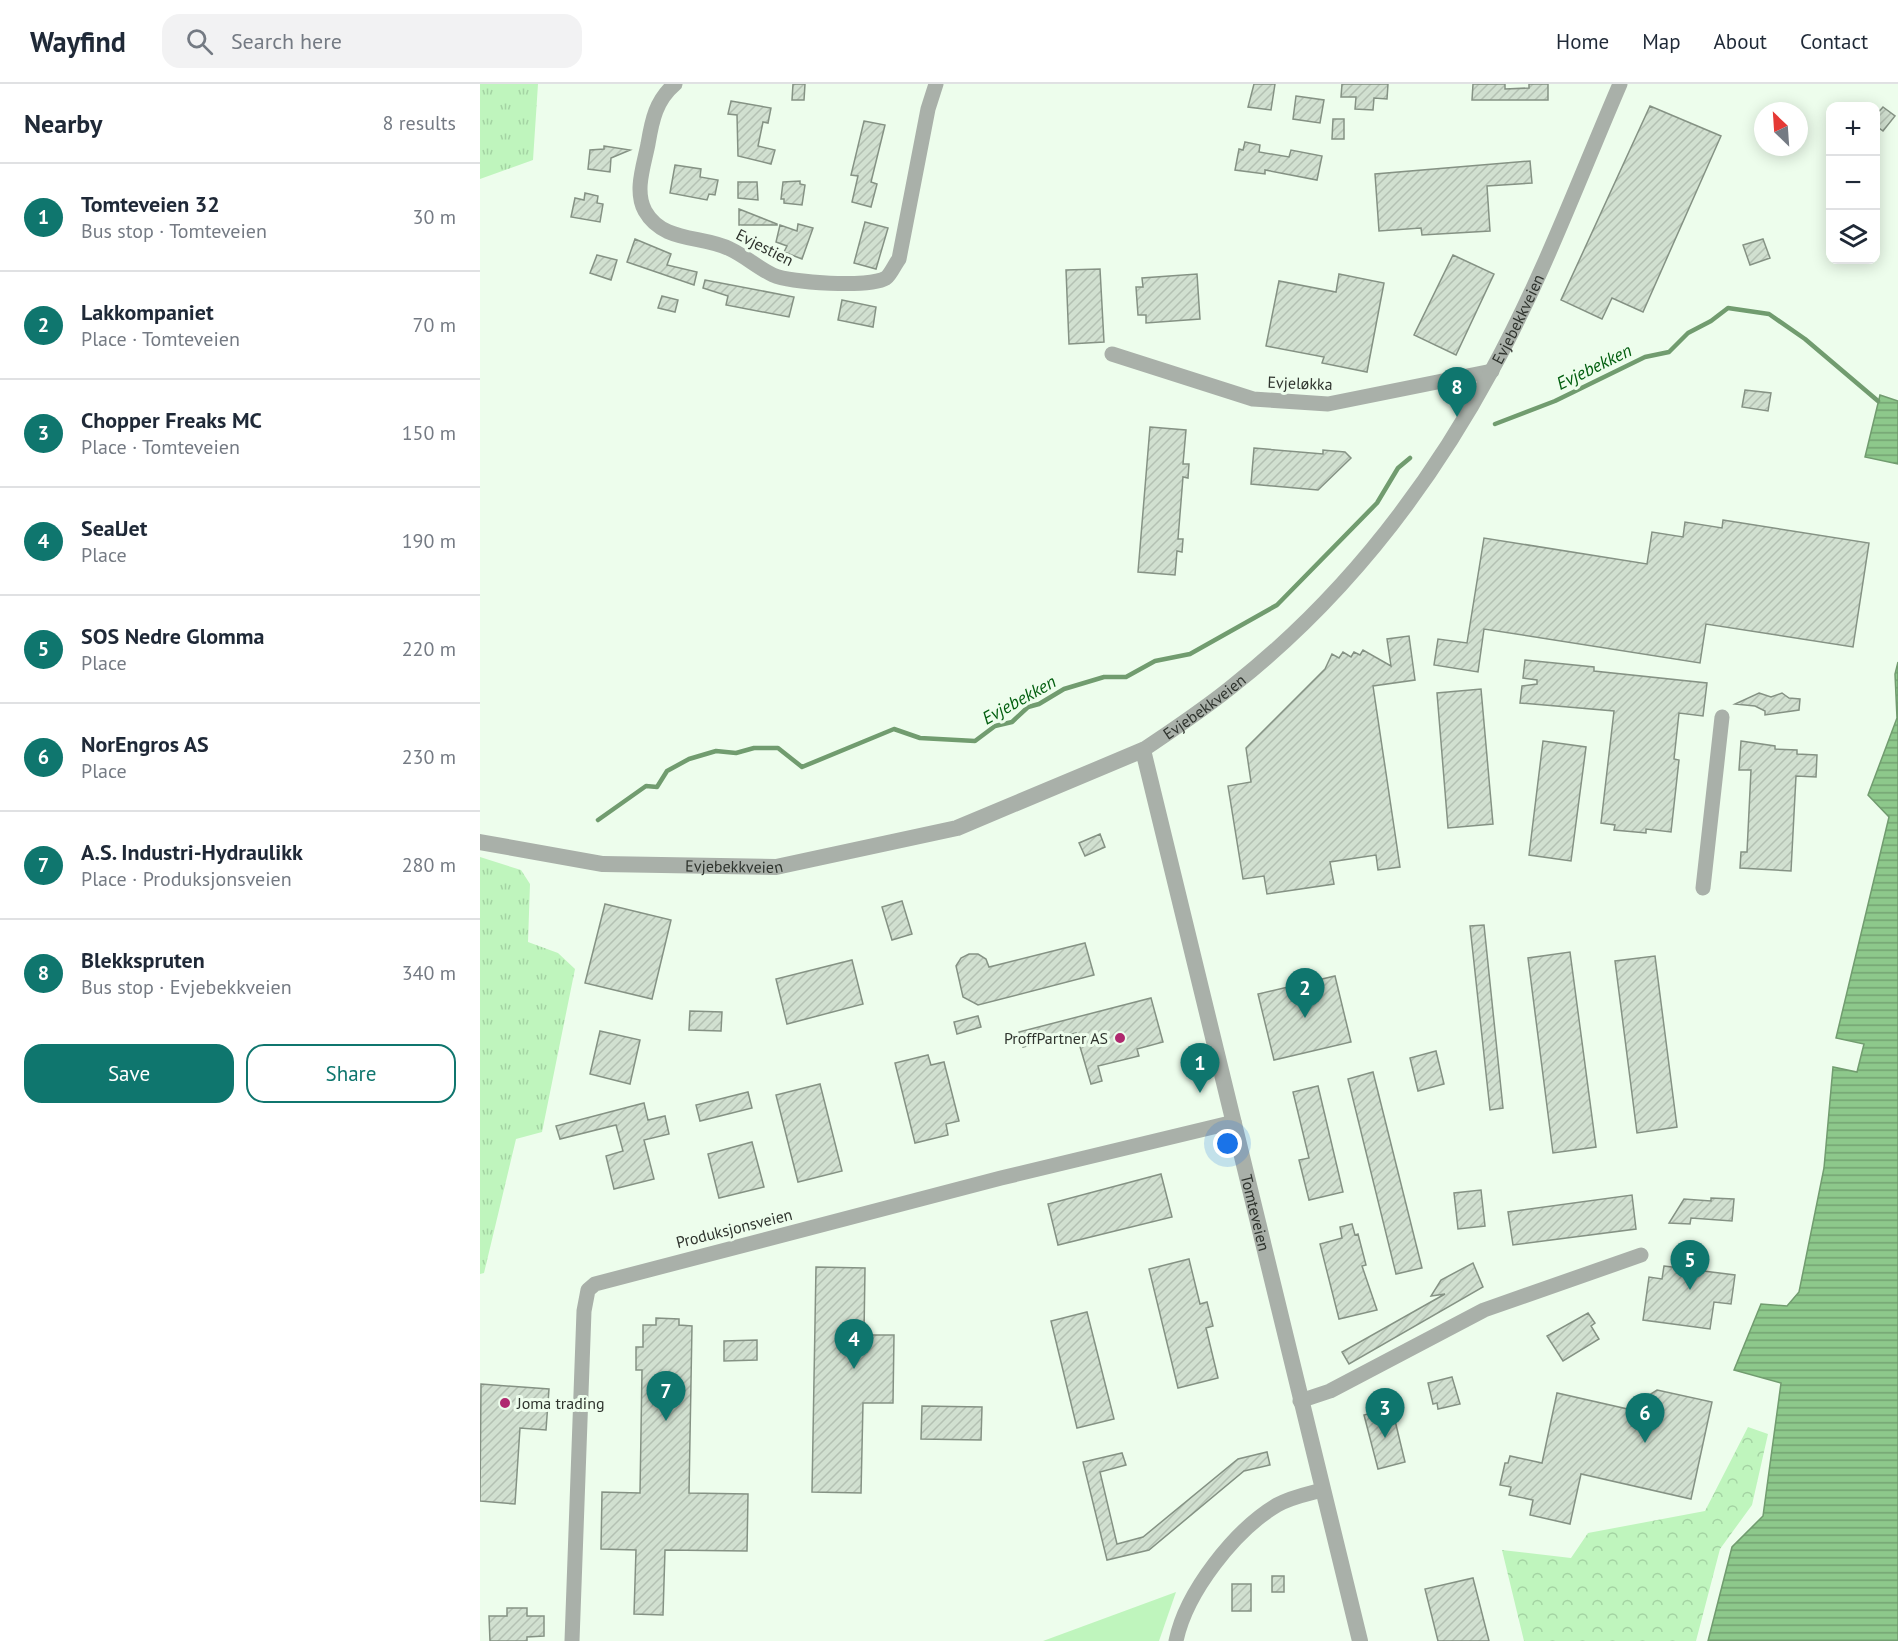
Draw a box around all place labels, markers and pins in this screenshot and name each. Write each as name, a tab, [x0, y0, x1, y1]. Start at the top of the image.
pin: 8	[1438, 368, 1476, 417]
pin: 2	[1286, 968, 1324, 1018]
place label: ProffPartner AS	[1004, 1028, 1108, 1048]
marker: ProffPartner AS	[1113, 1031, 1127, 1045]
pin: 1	[1180, 1044, 1220, 1093]
pin: 5	[1670, 1240, 1710, 1290]
pin: 4	[834, 1320, 874, 1369]
pin: 7	[646, 1372, 686, 1421]
pin: 3	[1366, 1388, 1404, 1438]
place label: Joma trading	[516, 1393, 604, 1413]
pin: 6	[1626, 1394, 1664, 1443]
marker: Joma trading	[498, 1396, 512, 1410]

